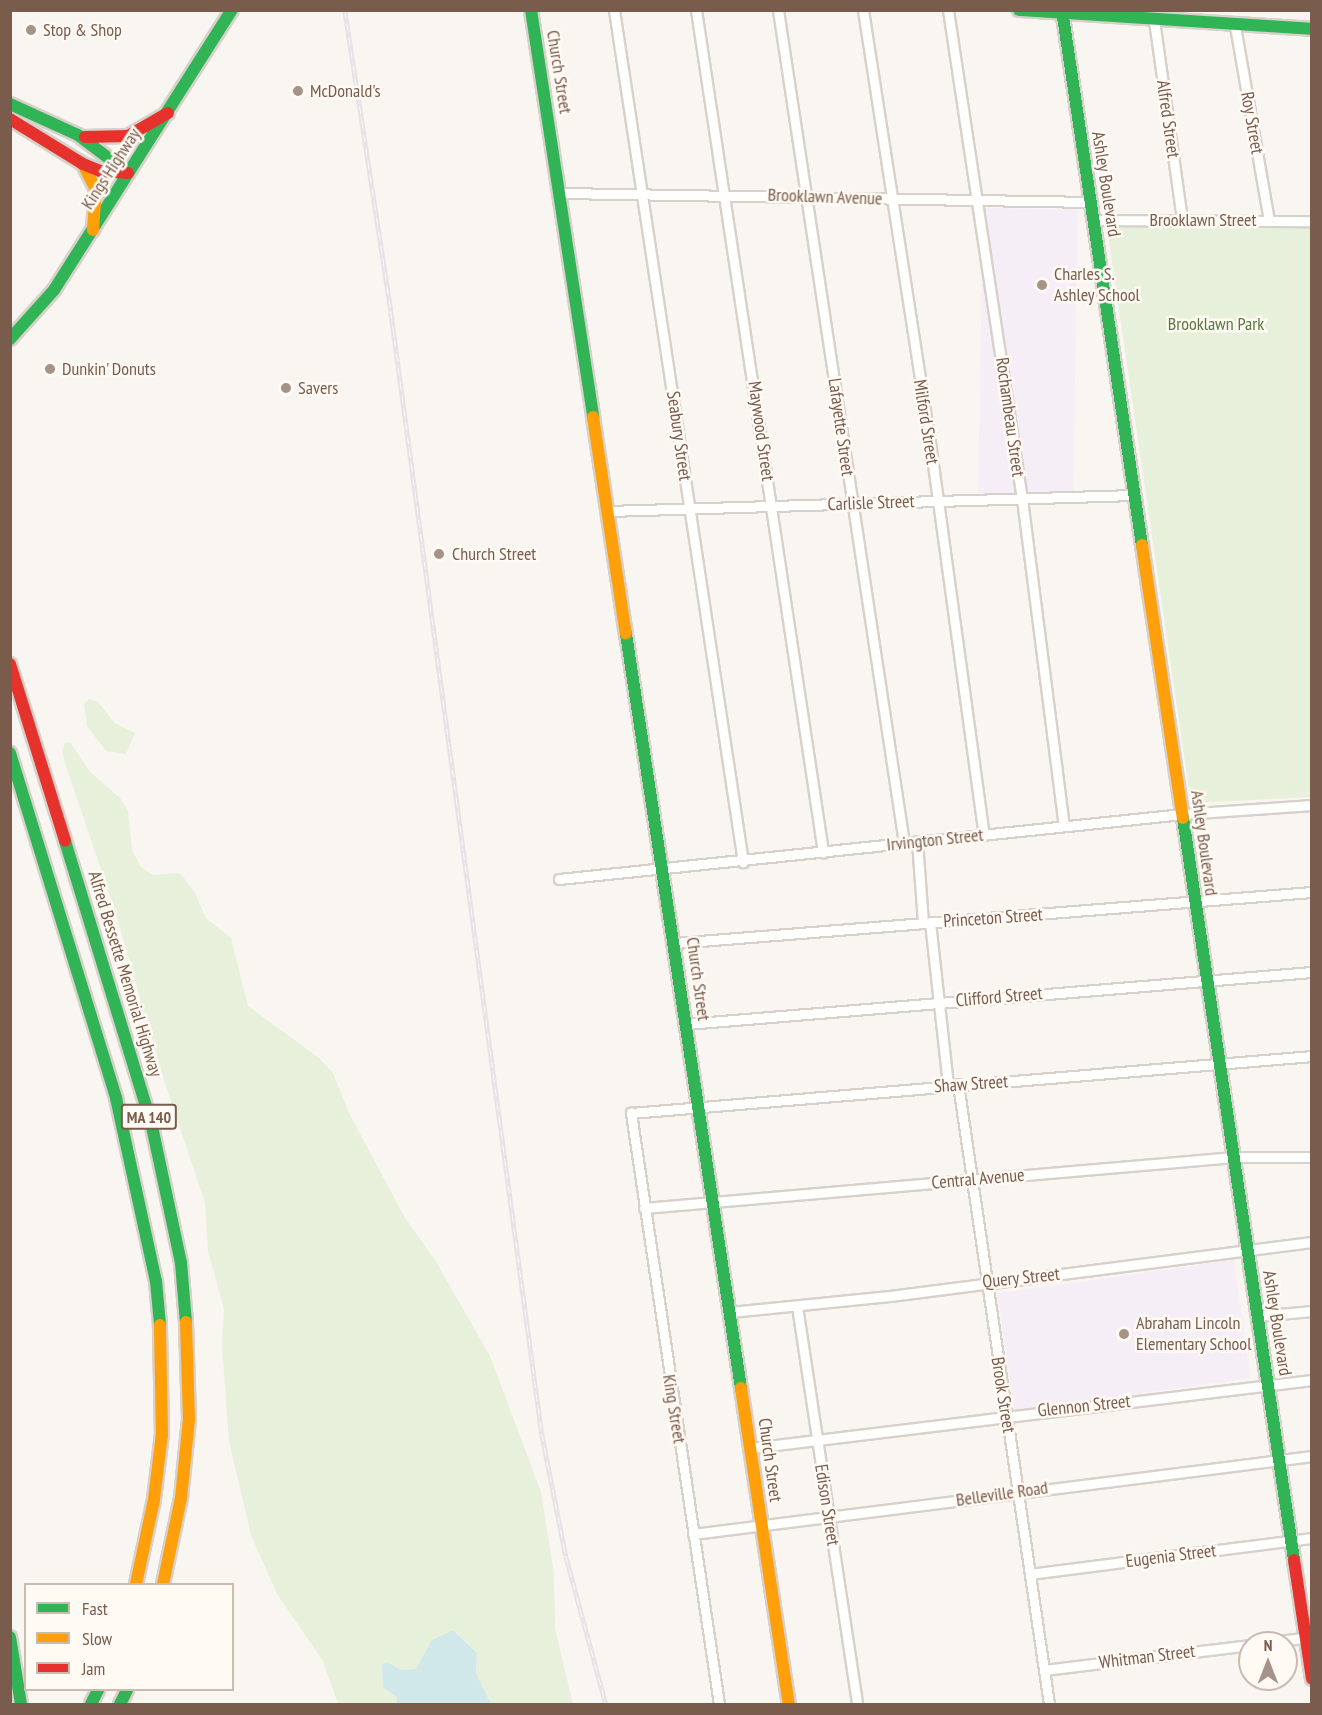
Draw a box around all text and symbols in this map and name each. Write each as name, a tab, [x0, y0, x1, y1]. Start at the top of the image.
place label: Stop & Shop	[43, 19, 122, 41]
marker: Stop & Shop	[24, 23, 38, 37]
street label: Church Street	[542, 29, 576, 115]
street label: Alfred Street	[1152, 79, 1184, 159]
place label: McDonald's	[310, 80, 381, 102]
marker: McDonald's	[291, 84, 305, 98]
street label: Roy Street	[1236, 90, 1268, 156]
street label: Kings Highway	[77, 124, 145, 214]
street label: Ashley Boulevard	[1087, 130, 1125, 238]
street label: Brooklawn Avenue	[767, 184, 883, 210]
street label: Brooklawn Street	[1150, 209, 1256, 231]
place label: Charles S. Ashley School	[1054, 264, 1140, 306]
marker: Charles S. Ashley School	[1035, 278, 1049, 292]
park label: Brooklawn Park	[1168, 313, 1264, 335]
street label: Rochambeau Street	[991, 356, 1029, 478]
place label: Dunkin' Donuts	[62, 358, 157, 380]
marker: Dunkin' Donuts	[43, 362, 57, 376]
place label: Savers	[298, 377, 338, 399]
street label: Lafayette Street	[823, 377, 859, 477]
street label: Milford Street	[909, 378, 943, 466]
street label: Maywood Street	[743, 380, 779, 482]
marker: Savers	[279, 381, 293, 395]
street label: Seabury Street	[662, 390, 696, 482]
street label: Carlisle Street	[827, 491, 915, 515]
place label: Church Street	[452, 543, 536, 565]
marker: Church Street	[430, 545, 448, 563]
street label: Ashley Boulevard	[1186, 789, 1222, 897]
street label: Irvington Street	[886, 824, 984, 856]
street label: Alfred Bessette Memorial Highway	[83, 868, 167, 1080]
street label: Princeton Street	[943, 904, 1043, 932]
street label: Church Street	[681, 936, 715, 1022]
street label: Clifford Street	[955, 982, 1043, 1012]
street label: Shaw Street	[933, 1071, 1009, 1097]
road number: MA 140	[120, 1104, 178, 1130]
street label: Central Avenue	[930, 1164, 1026, 1194]
street label: Query Street	[981, 1263, 1061, 1293]
street label: Ashley Boulevard	[1258, 1269, 1296, 1377]
place label: Abraham Lincoln Elementary School	[1136, 1313, 1252, 1356]
marker: Abraham Lincoln Elementary School	[1117, 1327, 1131, 1341]
street label: Brook Street	[986, 1355, 1020, 1435]
street label: King Street	[658, 1373, 690, 1445]
street label: Glennon Street	[1037, 1390, 1131, 1422]
street label: Church Street	[753, 1417, 787, 1503]
street label: Edison Street	[810, 1463, 844, 1547]
street label: Belleville Road	[955, 1477, 1049, 1511]
street label: Eugenia Street	[1125, 1540, 1217, 1572]
legend	[24, 1583, 234, 1691]
text: Fast	[82, 1597, 108, 1620]
text: Slow	[82, 1627, 112, 1650]
north arrow	[1238, 1631, 1298, 1691]
text: N	[1264, 1635, 1272, 1655]
street label: Whitman Street	[1098, 1640, 1196, 1674]
text: Jam	[82, 1657, 105, 1680]

